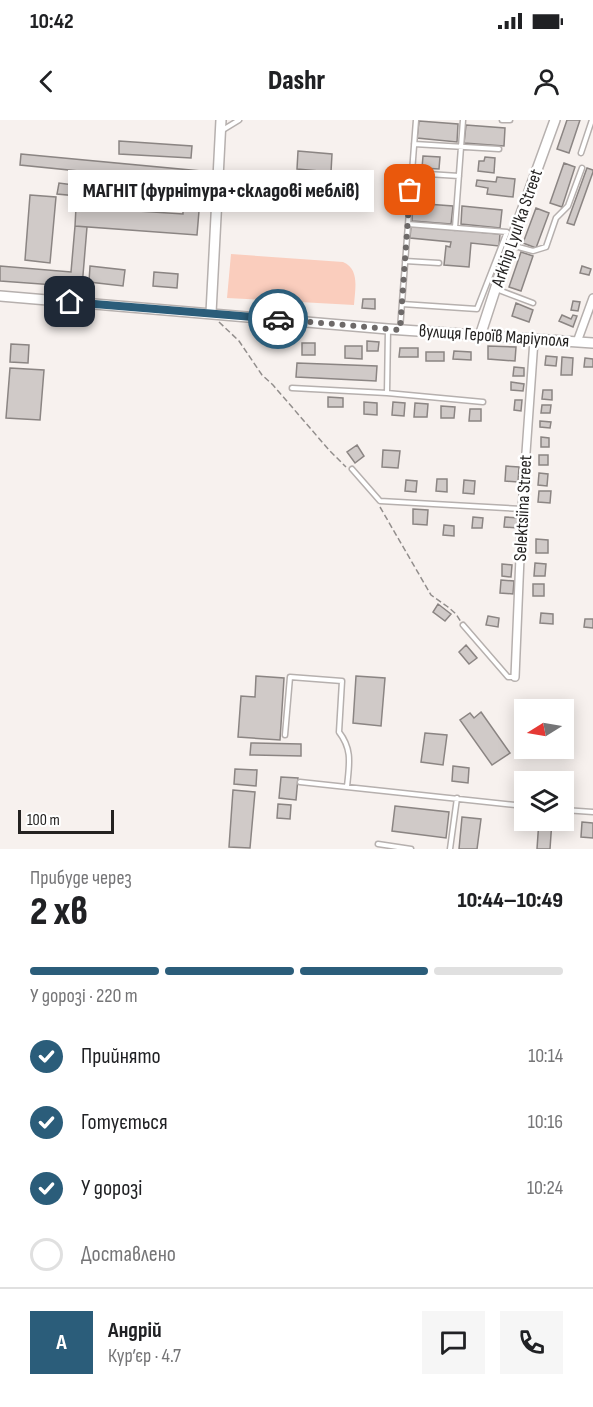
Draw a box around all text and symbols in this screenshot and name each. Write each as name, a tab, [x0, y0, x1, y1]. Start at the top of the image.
text: 10:42	[30, 8, 74, 35]
icon: back	[30, 65, 63, 98]
text: Dashr	[268, 65, 325, 97]
icon: person	[530, 65, 563, 98]
pin	[384, 164, 435, 215]
street label: Arkhip Lyul'ka Street	[487, 166, 547, 291]
callout: МАГНІТ (фурнітура+складові меблів)	[68, 169, 374, 211]
icon: bag	[393, 173, 426, 206]
text: МАГНІТ (фурнітура+складові меблів)	[83, 179, 359, 203]
pin	[44, 276, 95, 327]
icon: home	[53, 285, 86, 318]
courier	[248, 289, 308, 349]
icon: car	[262, 303, 295, 336]
street label: вулиця Героїв Маріуполя	[418, 320, 570, 352]
street label: Selektsiina Street	[510, 454, 536, 562]
north arrow	[514, 699, 574, 759]
map controls	[514, 699, 574, 831]
button: layers	[514, 771, 574, 831]
scale bar	[18, 807, 114, 834]
text: 100 m	[27, 811, 60, 830]
text: Прибуде через	[30, 866, 132, 890]
text: 10:44–10:49	[457, 887, 563, 914]
text: 2 хв	[30, 889, 88, 936]
text: У дорозі · 220 m	[30, 984, 137, 1008]
icon: check	[30, 1040, 63, 1073]
text: Прийнято	[81, 1043, 161, 1070]
text: 10:14	[528, 1044, 563, 1068]
icon: check	[30, 1106, 63, 1139]
text: Готується	[81, 1109, 168, 1136]
text: 10:16	[528, 1110, 563, 1134]
icon: check	[30, 1172, 63, 1205]
text: У дорозі	[81, 1175, 142, 1202]
text: 10:24	[527, 1176, 563, 1200]
text: Доставлено	[81, 1241, 176, 1268]
button: chat	[422, 1311, 485, 1374]
button: phone	[500, 1311, 563, 1374]
text: Андрій	[108, 1317, 162, 1344]
text: А	[56, 1329, 67, 1356]
text: Кур’єр · 4.7	[108, 1344, 181, 1368]

